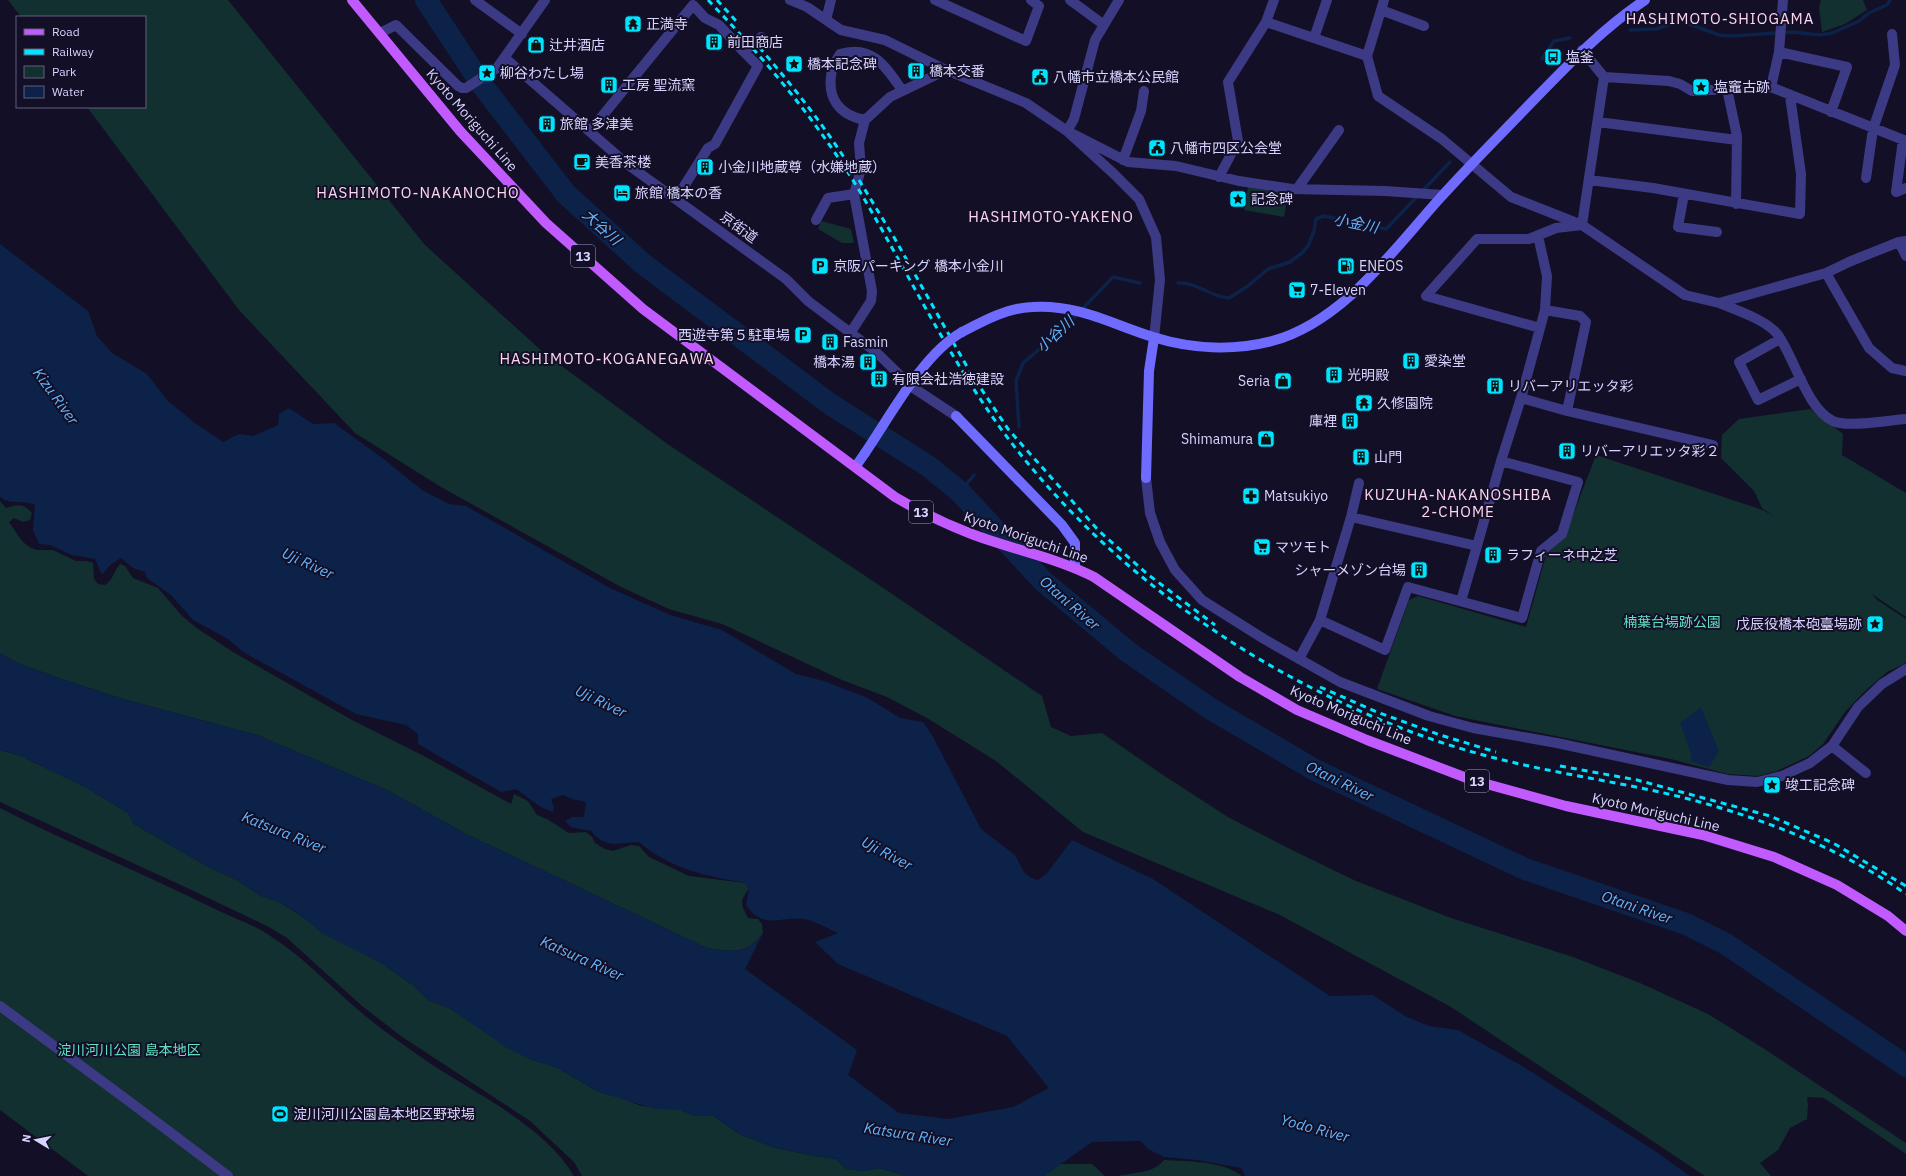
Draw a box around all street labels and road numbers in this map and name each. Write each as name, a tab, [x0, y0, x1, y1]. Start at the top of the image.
street label: Kyoto Moriguchi Line	[422, 65, 522, 175]
street label: 京街道	[717, 207, 761, 247]
road number: 13	[571, 245, 595, 267]
road number: 13	[909, 501, 933, 523]
street label: Kyoto Moriguchi Line	[961, 507, 1091, 567]
street label: Kyoto Moriguchi Line	[1287, 681, 1415, 749]
road number: 13	[1465, 770, 1489, 792]
street label: Kyoto Moriguchi Line	[1590, 789, 1722, 836]

